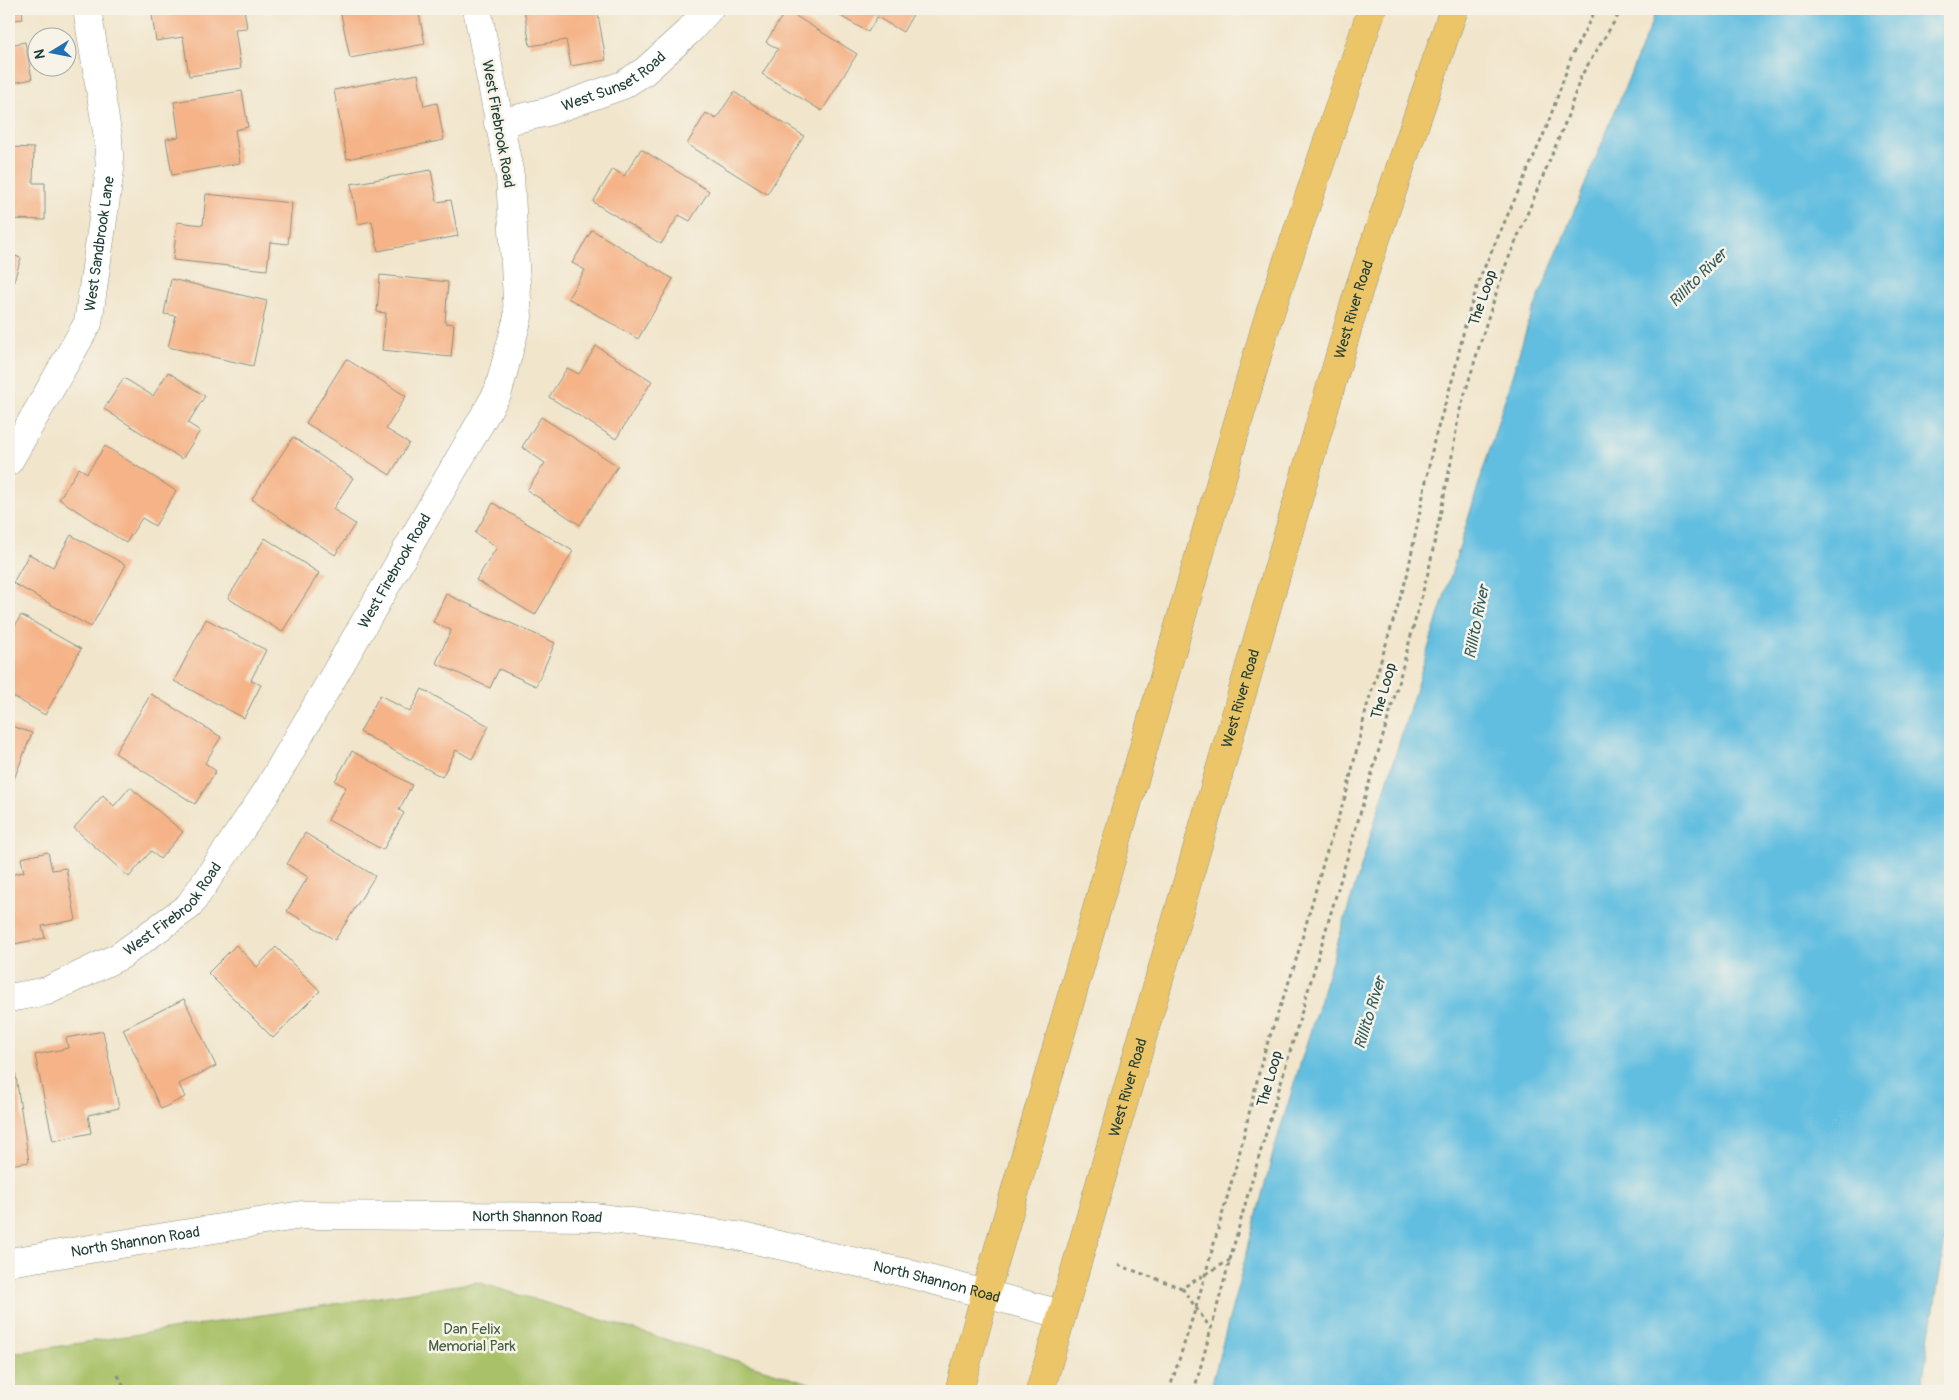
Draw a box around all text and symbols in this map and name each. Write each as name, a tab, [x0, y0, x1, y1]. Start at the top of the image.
north arrow	[28, 28, 78, 78]
street label: West Sunset Road	[559, 47, 670, 116]
text: N	[30, 48, 49, 60]
street label: West Firebrook Road	[477, 59, 519, 189]
street label: West Sandbrook Lane	[80, 174, 119, 313]
water label: Rillito River	[1665, 243, 1733, 311]
street label: West River Road	[1330, 258, 1378, 361]
street label: The Loop	[1465, 268, 1501, 328]
street label: West Firebrook Road	[354, 510, 435, 632]
water label: Rillito River	[1460, 581, 1494, 660]
street label: West River Road	[1217, 647, 1264, 750]
street label: The Loop	[1367, 661, 1401, 721]
street label: West Firebrook Road	[120, 859, 226, 960]
water label: Rillito River	[1350, 972, 1391, 1052]
street label: West River Road	[1105, 1036, 1151, 1139]
street label: The Loop	[1253, 1049, 1287, 1109]
street label: North Shannon Road	[472, 1207, 604, 1227]
street label: North Shannon Road	[70, 1222, 201, 1261]
street label: North Shannon Road	[872, 1257, 1002, 1307]
park label: Dan Felix Memorial Park	[428, 1320, 516, 1356]

